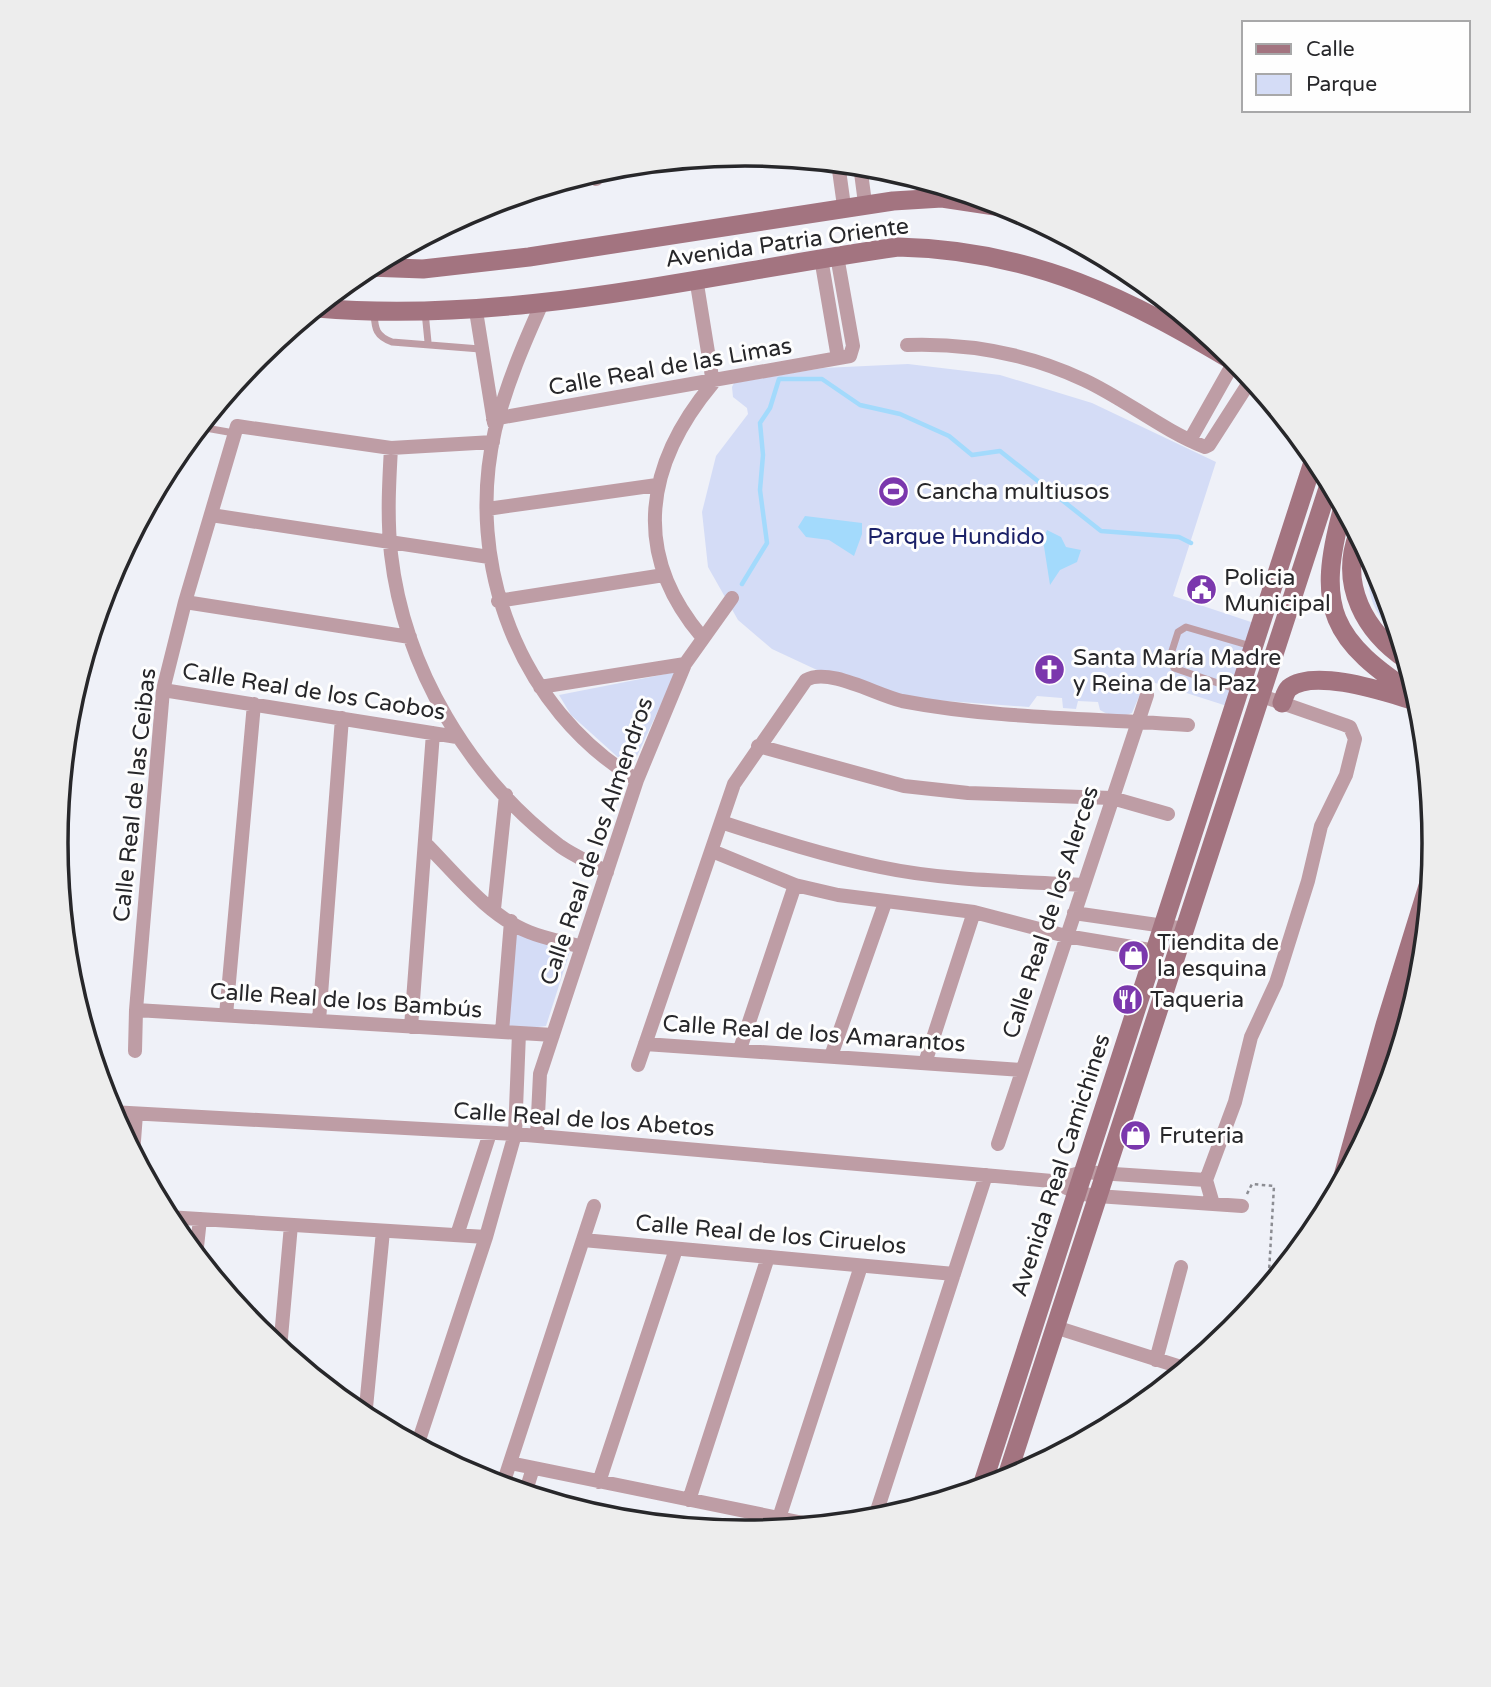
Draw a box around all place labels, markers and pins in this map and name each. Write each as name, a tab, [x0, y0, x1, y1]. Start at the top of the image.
sports icon: Cancha multiusos	[876, 474, 910, 508]
place label: Cancha multiusos	[916, 478, 1109, 506]
place label: Policia Municipal	[1224, 564, 1331, 618]
public building icon: Policia Municipal	[1184, 573, 1218, 607]
place label: Santa María Madre y Reina de la Paz	[1073, 644, 1281, 698]
church icon: Santa María Madre y Reina de la Paz	[1033, 653, 1067, 687]
place label: Tiendita de la esquina	[1157, 929, 1279, 983]
shop icon: Tiendita de la esquina	[1117, 938, 1151, 972]
restaurant icon: Taqueria	[1110, 982, 1144, 1016]
place label: Taqueria	[1150, 986, 1244, 1014]
shop icon: Fruteria	[1119, 1118, 1153, 1152]
place label: Fruteria	[1159, 1122, 1244, 1150]

